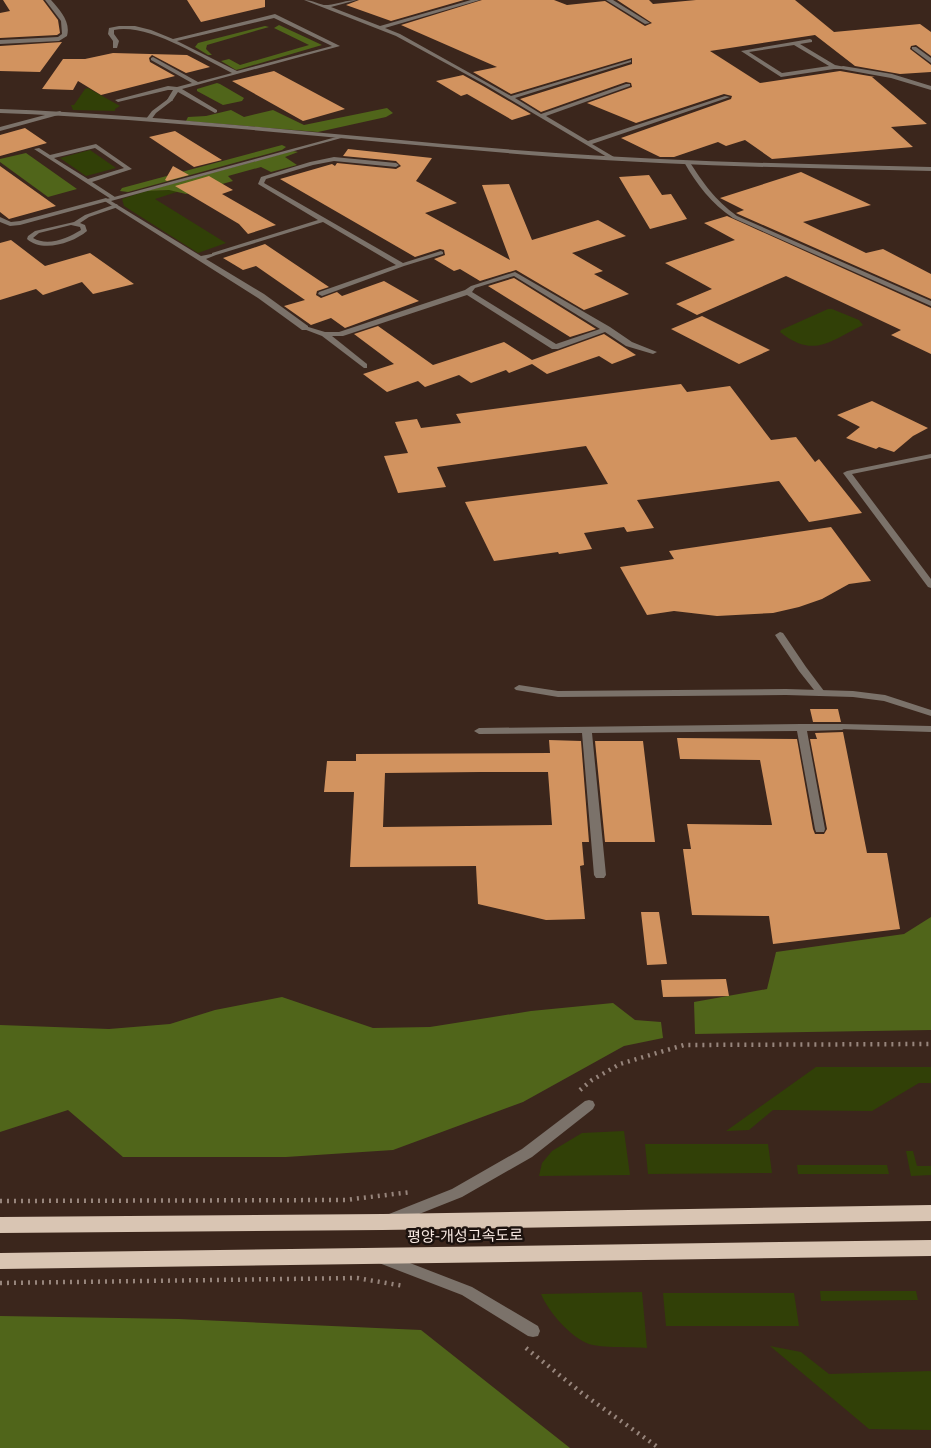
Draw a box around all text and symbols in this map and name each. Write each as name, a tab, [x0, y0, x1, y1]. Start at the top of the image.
street label: 평양-개성고속도로	[407, 1226, 523, 1246]

